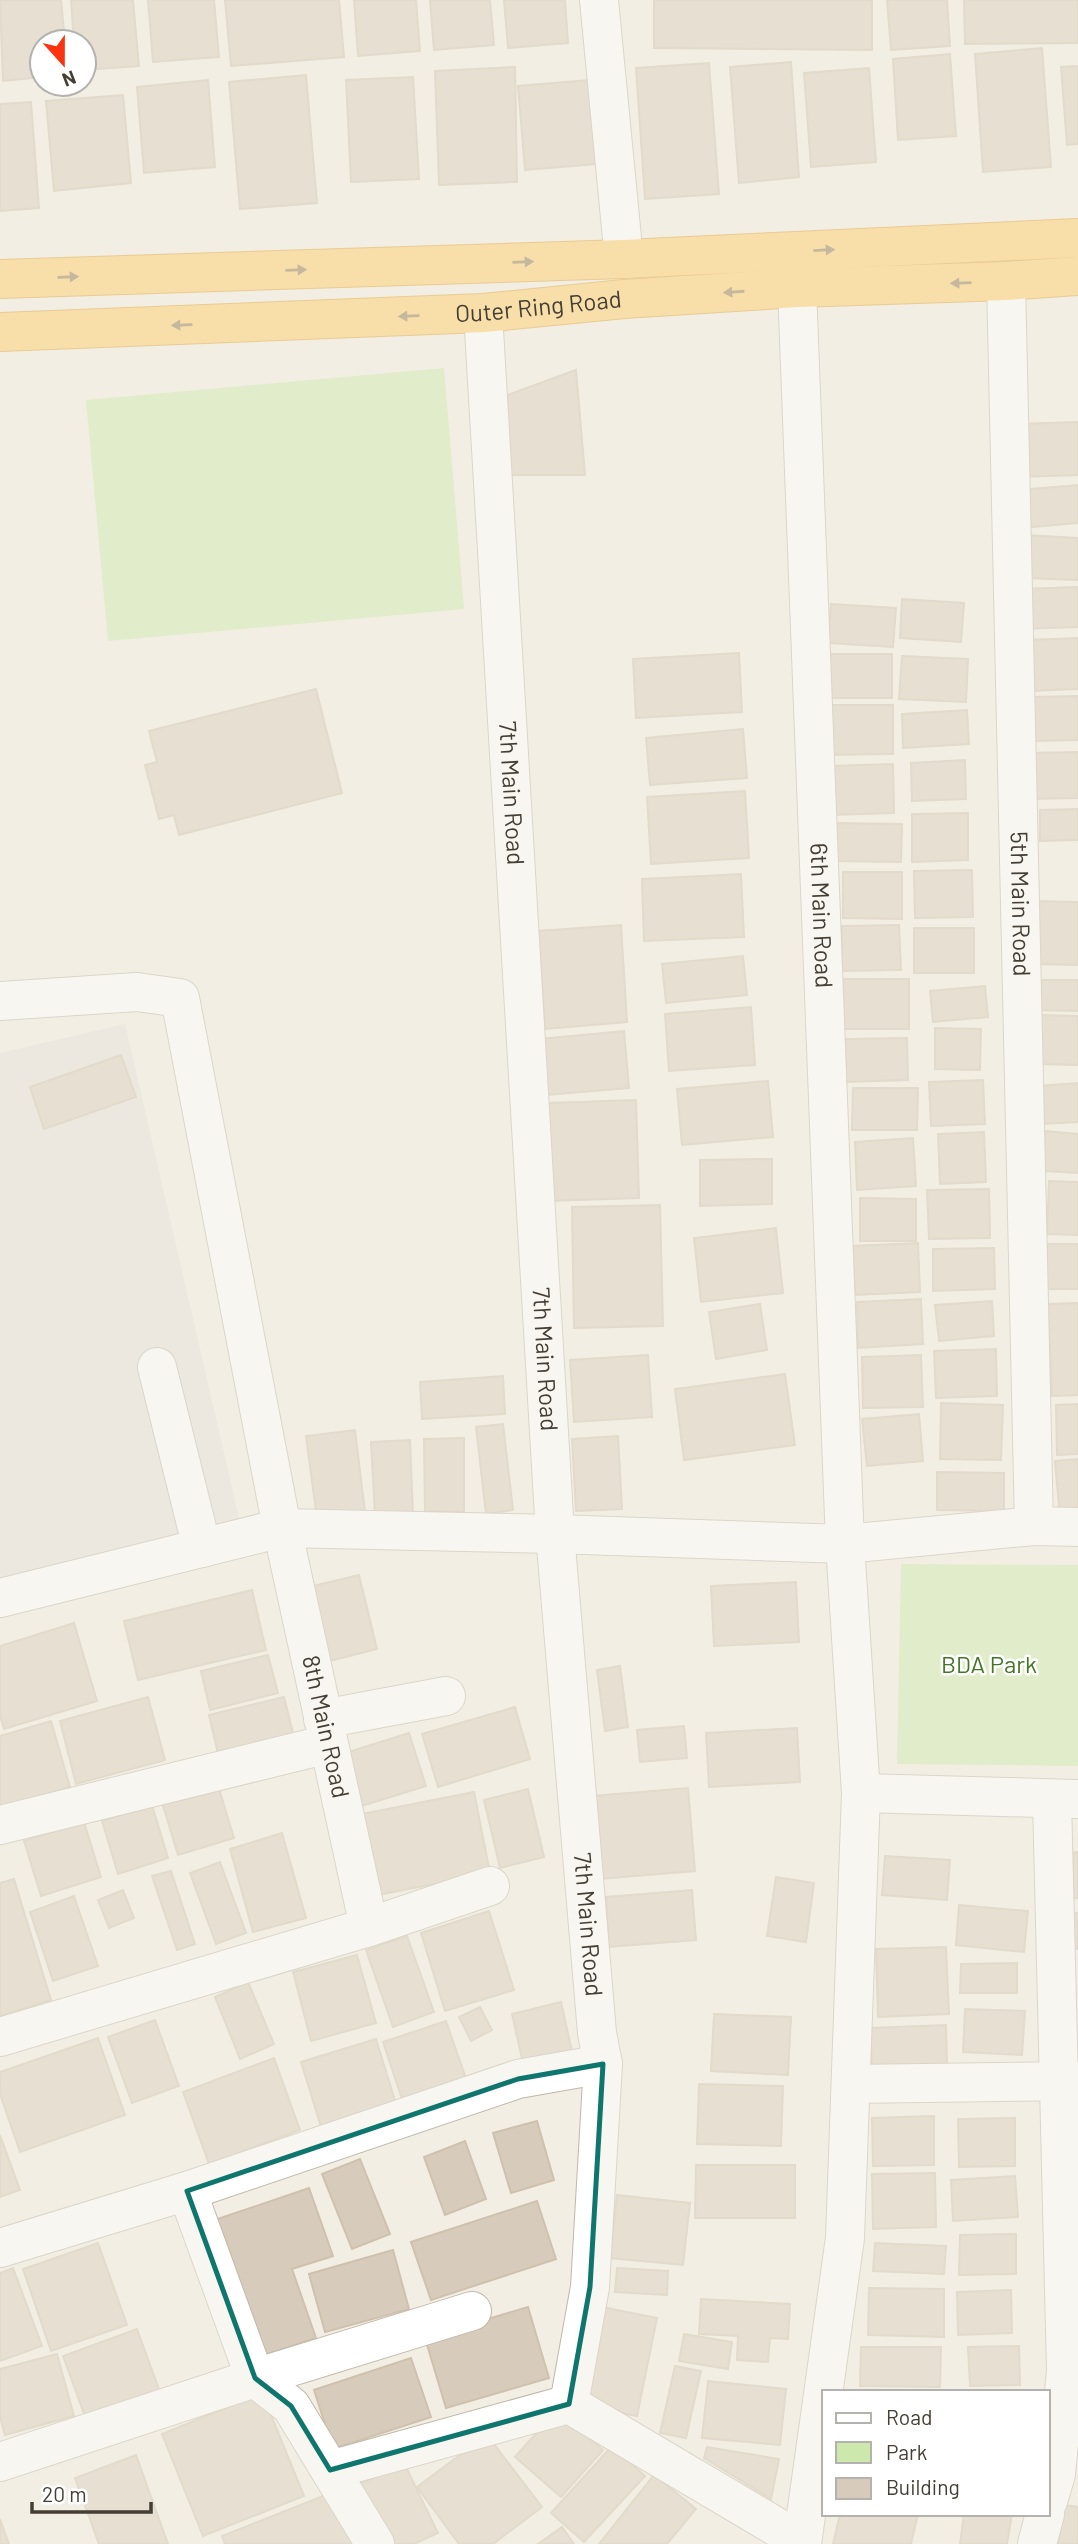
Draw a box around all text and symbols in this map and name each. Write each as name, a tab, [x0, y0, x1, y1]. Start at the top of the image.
north arrow	[28, 28, 98, 98]
text: N	[59, 66, 79, 92]
one-way arrow	[813, 244, 835, 255]
one-way arrow	[512, 257, 534, 268]
one-way arrow	[285, 264, 307, 275]
one-way arrow	[57, 271, 79, 283]
one-way arrow	[950, 277, 972, 288]
street label: Outer Ring Road	[454, 283, 623, 327]
one-way arrow	[722, 287, 744, 298]
one-way arrow	[398, 310, 420, 321]
one-way arrow	[171, 319, 193, 330]
street label: 7th Main Road	[494, 720, 532, 866]
street label: 5th Main Road	[1005, 831, 1038, 977]
street label: 6th Main Road	[805, 842, 840, 989]
street label: 7th Main Road	[527, 1286, 565, 1432]
park label: BDA Park	[941, 1649, 1037, 1678]
street label: 8th Main Road	[297, 1652, 356, 1801]
street label: 7th Main Road	[569, 1851, 610, 1997]
legend	[822, 2390, 1050, 2516]
text: Road	[886, 2404, 932, 2429]
text: Park	[886, 2439, 927, 2464]
scale bar	[32, 2470, 150, 2514]
text: Building	[886, 2474, 960, 2499]
text: 20 m	[42, 2481, 87, 2506]

